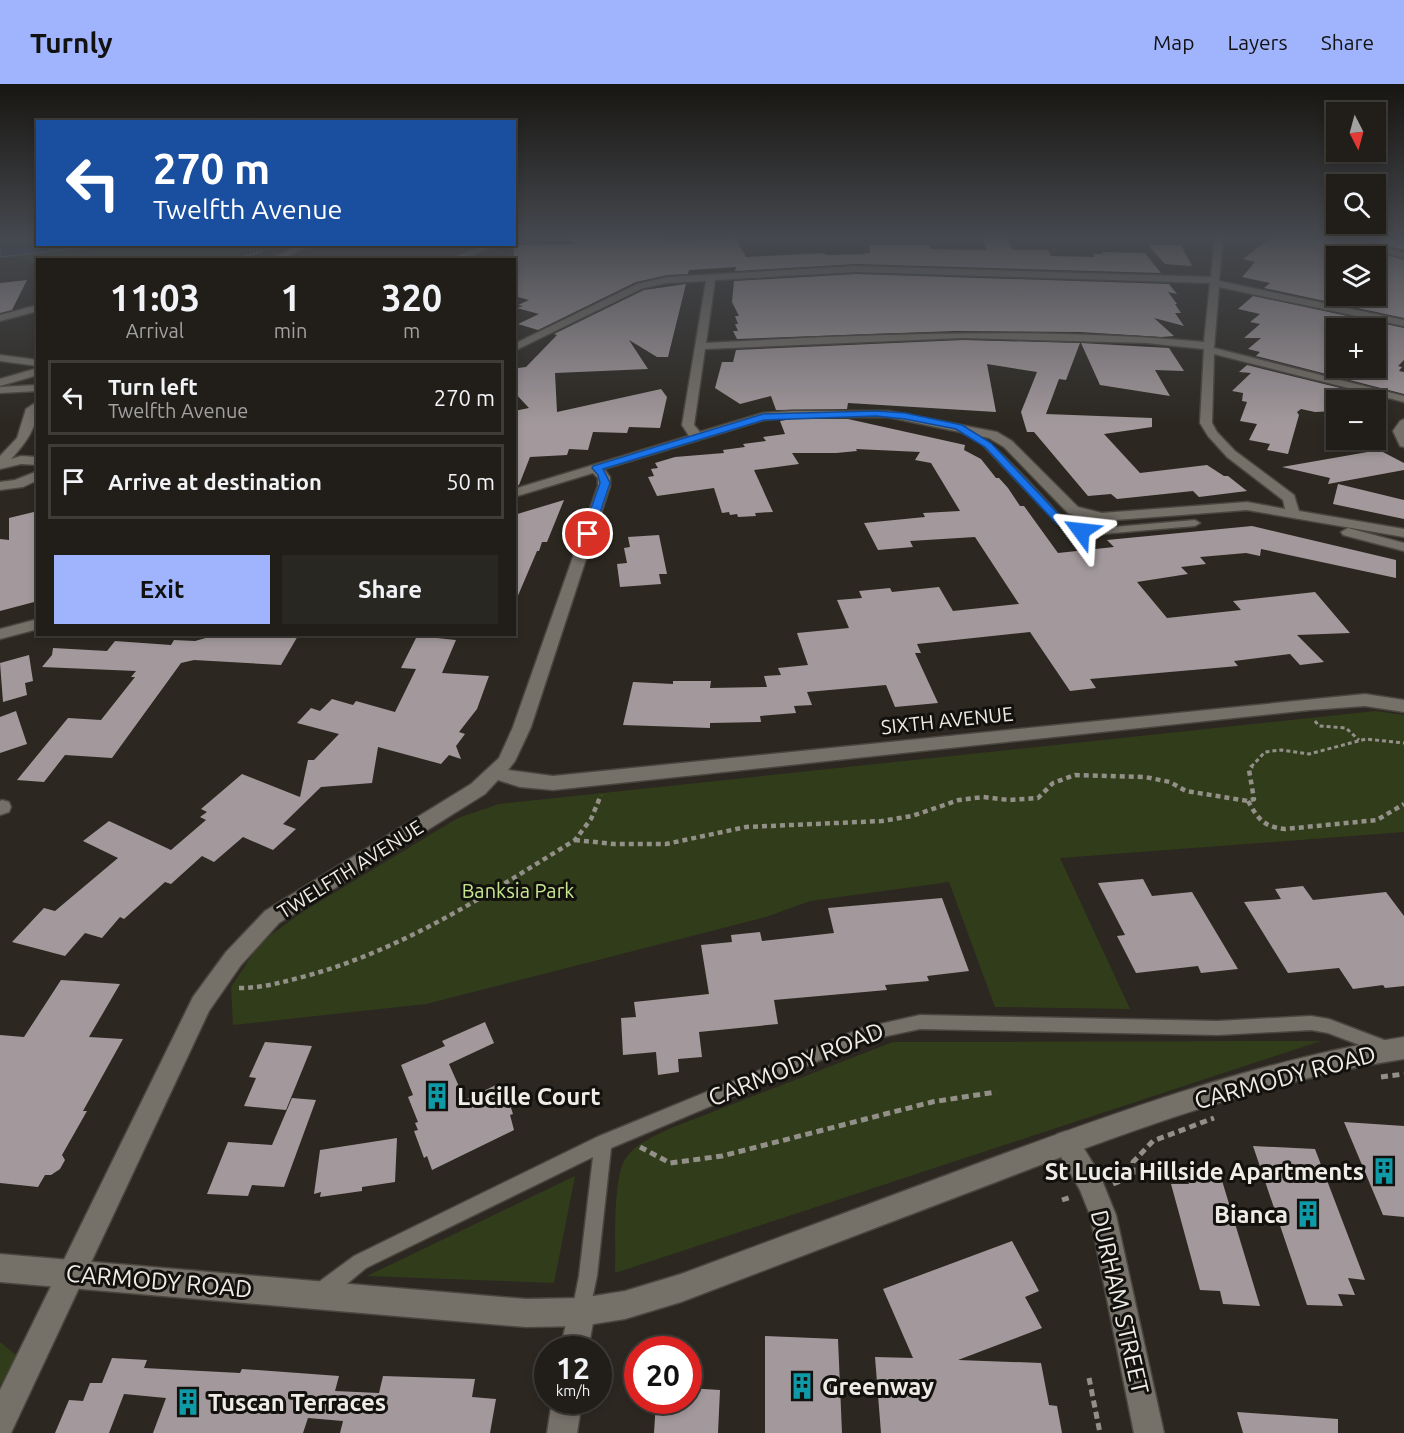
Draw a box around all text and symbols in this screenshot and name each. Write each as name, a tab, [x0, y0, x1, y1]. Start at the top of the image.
text: Turnly	[30, 27, 113, 58]
text: Map	[1153, 30, 1194, 54]
text: Layers	[1227, 30, 1288, 54]
text: Share	[1321, 30, 1374, 54]
north arrow	[1326, 102, 1386, 162]
map controls	[1326, 102, 1386, 450]
icon: left	[54, 144, 132, 222]
text: 270 m	[153, 145, 270, 192]
button: search	[1326, 174, 1386, 234]
text: Twelfth Avenue	[153, 194, 343, 224]
button: layers	[1326, 246, 1386, 306]
text: 11:03	[110, 277, 200, 318]
text: 1	[280, 277, 301, 318]
text: 320	[381, 277, 442, 318]
button: +	[1326, 318, 1386, 378]
text: Arrival	[126, 319, 184, 342]
text: min	[274, 319, 307, 342]
text: m	[403, 319, 420, 342]
text: Turn left	[108, 374, 198, 399]
icon: left	[57, 381, 90, 414]
text: 270 m	[434, 385, 495, 410]
button: −	[1326, 390, 1386, 450]
text: Twelfth Avenue	[108, 399, 248, 422]
icon: arrive	[57, 465, 90, 498]
text: Arrive at destination	[108, 469, 322, 494]
text: 50 m	[446, 469, 495, 494]
position arrow	[1049, 499, 1113, 563]
pin	[562, 508, 613, 559]
icon: arrive	[571, 517, 604, 550]
button: Exit	[54, 555, 270, 624]
button: Share	[282, 555, 498, 624]
street label: SIXTH AVENUE	[880, 702, 1014, 738]
street label: TWELFTH AVENUE	[273, 815, 427, 923]
park label: Banksia Park	[462, 879, 574, 902]
street label: CARMODY ROAD	[704, 1017, 888, 1111]
street label: CARMODY ROAD	[1191, 1040, 1379, 1114]
building icon: Lucille Court	[422, 1081, 452, 1111]
place label: Lucille Court	[457, 1083, 601, 1110]
building icon: St Lucia Hillside Apartments	[1369, 1156, 1399, 1186]
place label: St Lucia Hillside Apartments	[1045, 1158, 1364, 1185]
building icon: Bianca	[1293, 1199, 1323, 1229]
place label: Bianca	[1214, 1201, 1288, 1228]
street label: DURHAM STREET	[1086, 1207, 1154, 1397]
street label: CARMODY ROAD	[65, 1259, 253, 1303]
speed limit sign: 20	[624, 1336, 702, 1414]
text: 12	[556, 1351, 590, 1385]
building icon: Greenway	[787, 1371, 817, 1401]
place label: Greenway	[822, 1373, 934, 1400]
text: km/h	[556, 1382, 590, 1399]
building icon: Tuscan Terraces	[173, 1387, 203, 1417]
place label: Tuscan Terraces	[208, 1389, 386, 1416]

